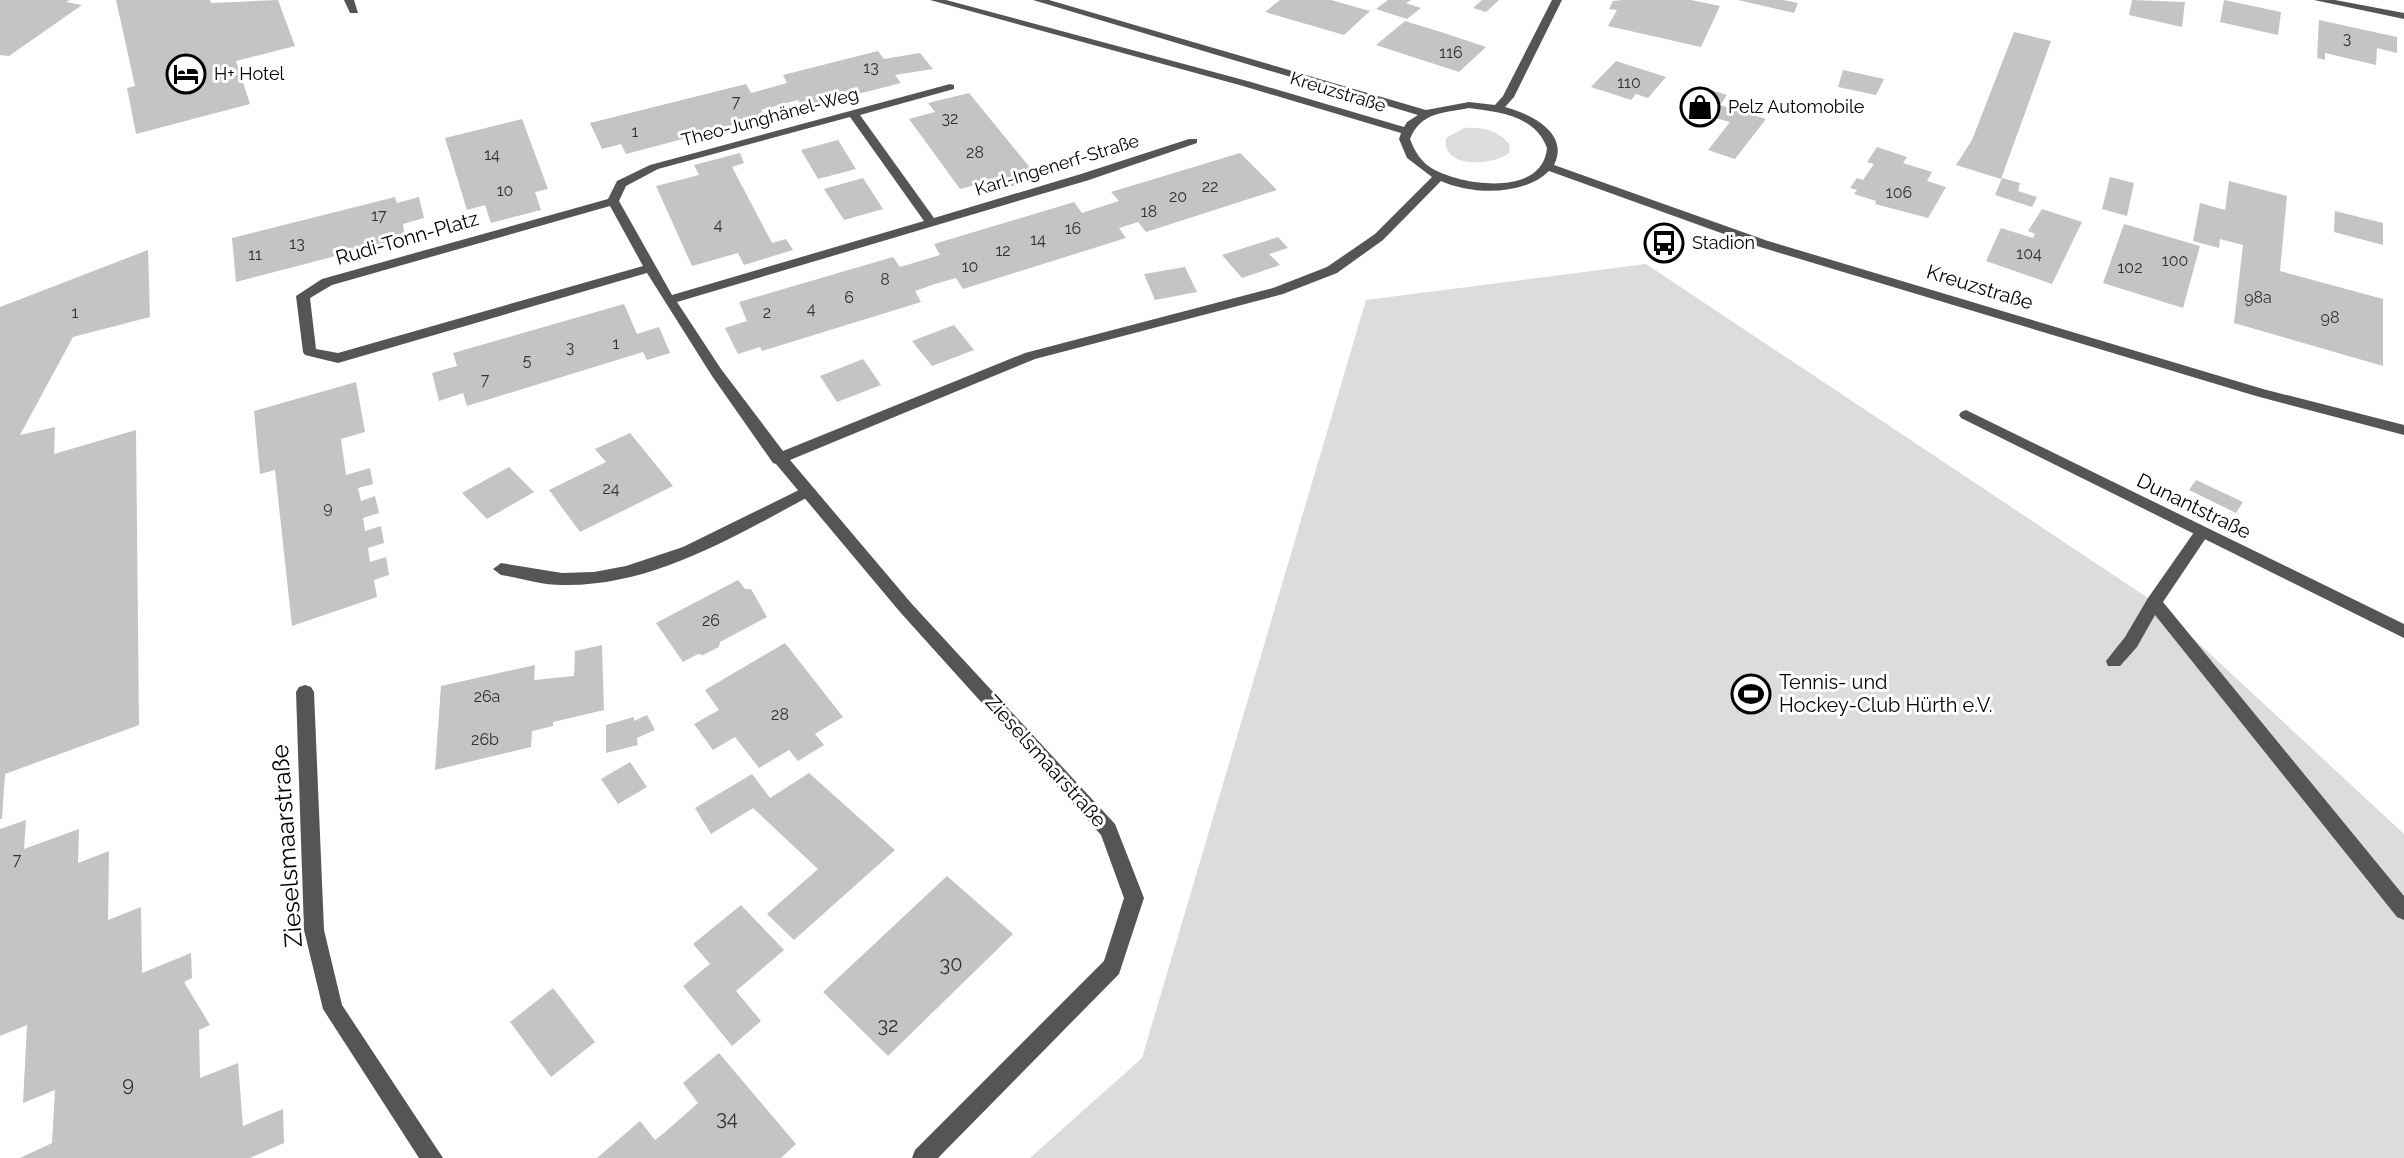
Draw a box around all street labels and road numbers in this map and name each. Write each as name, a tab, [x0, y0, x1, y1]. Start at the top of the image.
street label: Kreuzstraße	[1288, 67, 1389, 116]
street label: Theo-Junghänel-Weg	[679, 83, 861, 150]
street label: Karl-Ingenerf-Straße	[972, 129, 1142, 199]
street label: Rudi-Tonn-Platz	[333, 206, 481, 270]
street label: Kreuzstraße	[1924, 259, 2036, 315]
street label: Dunantstraße	[2133, 468, 2255, 544]
street label: Zieselsmaarstraße	[980, 690, 1112, 832]
street label: Zieselsmaarstraße	[265, 744, 308, 948]

